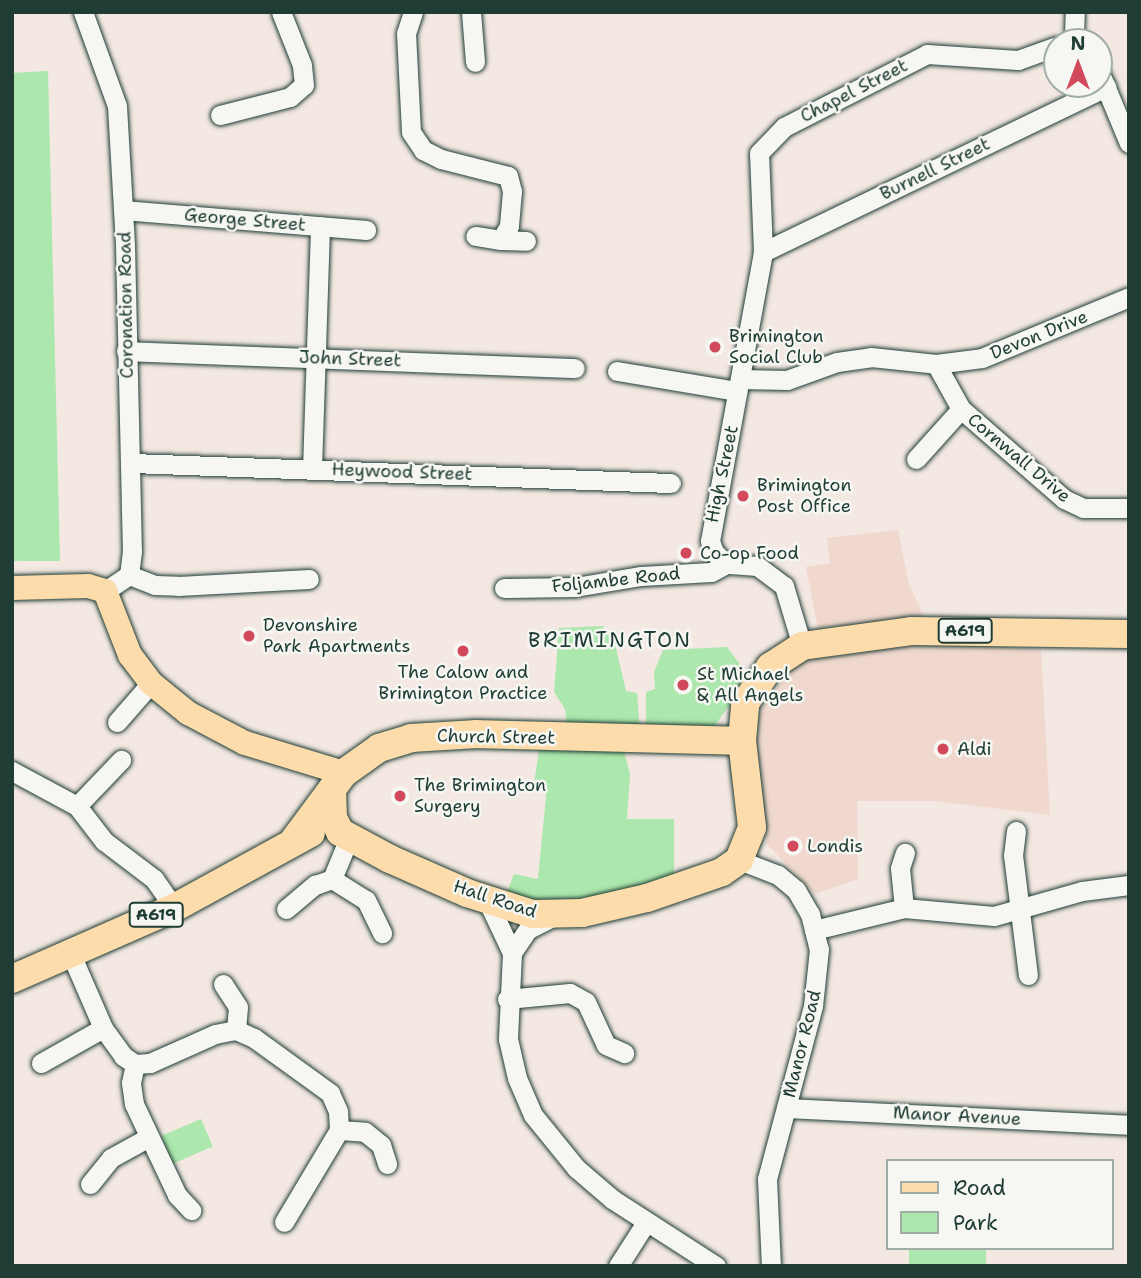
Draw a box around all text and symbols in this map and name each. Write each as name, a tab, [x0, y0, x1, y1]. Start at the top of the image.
north arrow	[1043, 28, 1113, 98]
text: N	[1070, 31, 1086, 56]
street label: Chapel Street	[797, 55, 911, 127]
street label: Burnell Street	[877, 133, 993, 205]
street label: George Street	[183, 204, 307, 236]
street label: Coronation Road	[114, 231, 138, 379]
street label: Devon Drive	[987, 306, 1091, 364]
place label: Brimington Social Club	[729, 326, 823, 368]
marker: Brimington Social Club	[707, 339, 723, 355]
street label: John Street	[298, 346, 402, 372]
street label: Cornwall Drive	[963, 409, 1075, 507]
street label: High Street	[701, 423, 743, 525]
street label: Heywood Street	[331, 459, 473, 485]
place label: Brimington Post Office	[757, 475, 851, 518]
marker: Brimington Post Office	[735, 488, 751, 504]
place label: Co-op Food	[700, 542, 799, 564]
marker: Co-op Food	[678, 545, 694, 561]
street label: Foljambe Road	[551, 563, 681, 597]
place label: Devonshire Park Apartments	[263, 615, 411, 658]
road number: A619	[937, 618, 993, 644]
district label: BRIMINGTON	[529, 627, 691, 653]
marker: Devonshire Park Apartments	[241, 628, 257, 644]
marker: The Calow and Brimington Practice	[455, 643, 471, 659]
place label: The Calow and Brimington Practice	[379, 662, 547, 704]
place label: St Michael & All Angels	[697, 664, 804, 706]
marker: St Michael & All Angels	[675, 677, 691, 693]
street label: Church Street	[437, 725, 555, 749]
place label: Aldi	[957, 738, 992, 760]
marker: Aldi	[935, 741, 951, 757]
place label: The Brimington Surgery	[414, 775, 546, 818]
marker: The Brimington Surgery	[392, 788, 408, 804]
place label: Londis	[807, 835, 863, 857]
marker: Londis	[785, 838, 801, 854]
street label: Hall Road	[451, 875, 539, 923]
road number: A619	[128, 903, 184, 928]
street label: Manor Road	[778, 988, 826, 1100]
street label: Manor Avenue	[892, 1102, 1022, 1130]
legend	[886, 1159, 1113, 1250]
text: Road	[953, 1174, 1006, 1202]
text: Park	[953, 1209, 998, 1237]

